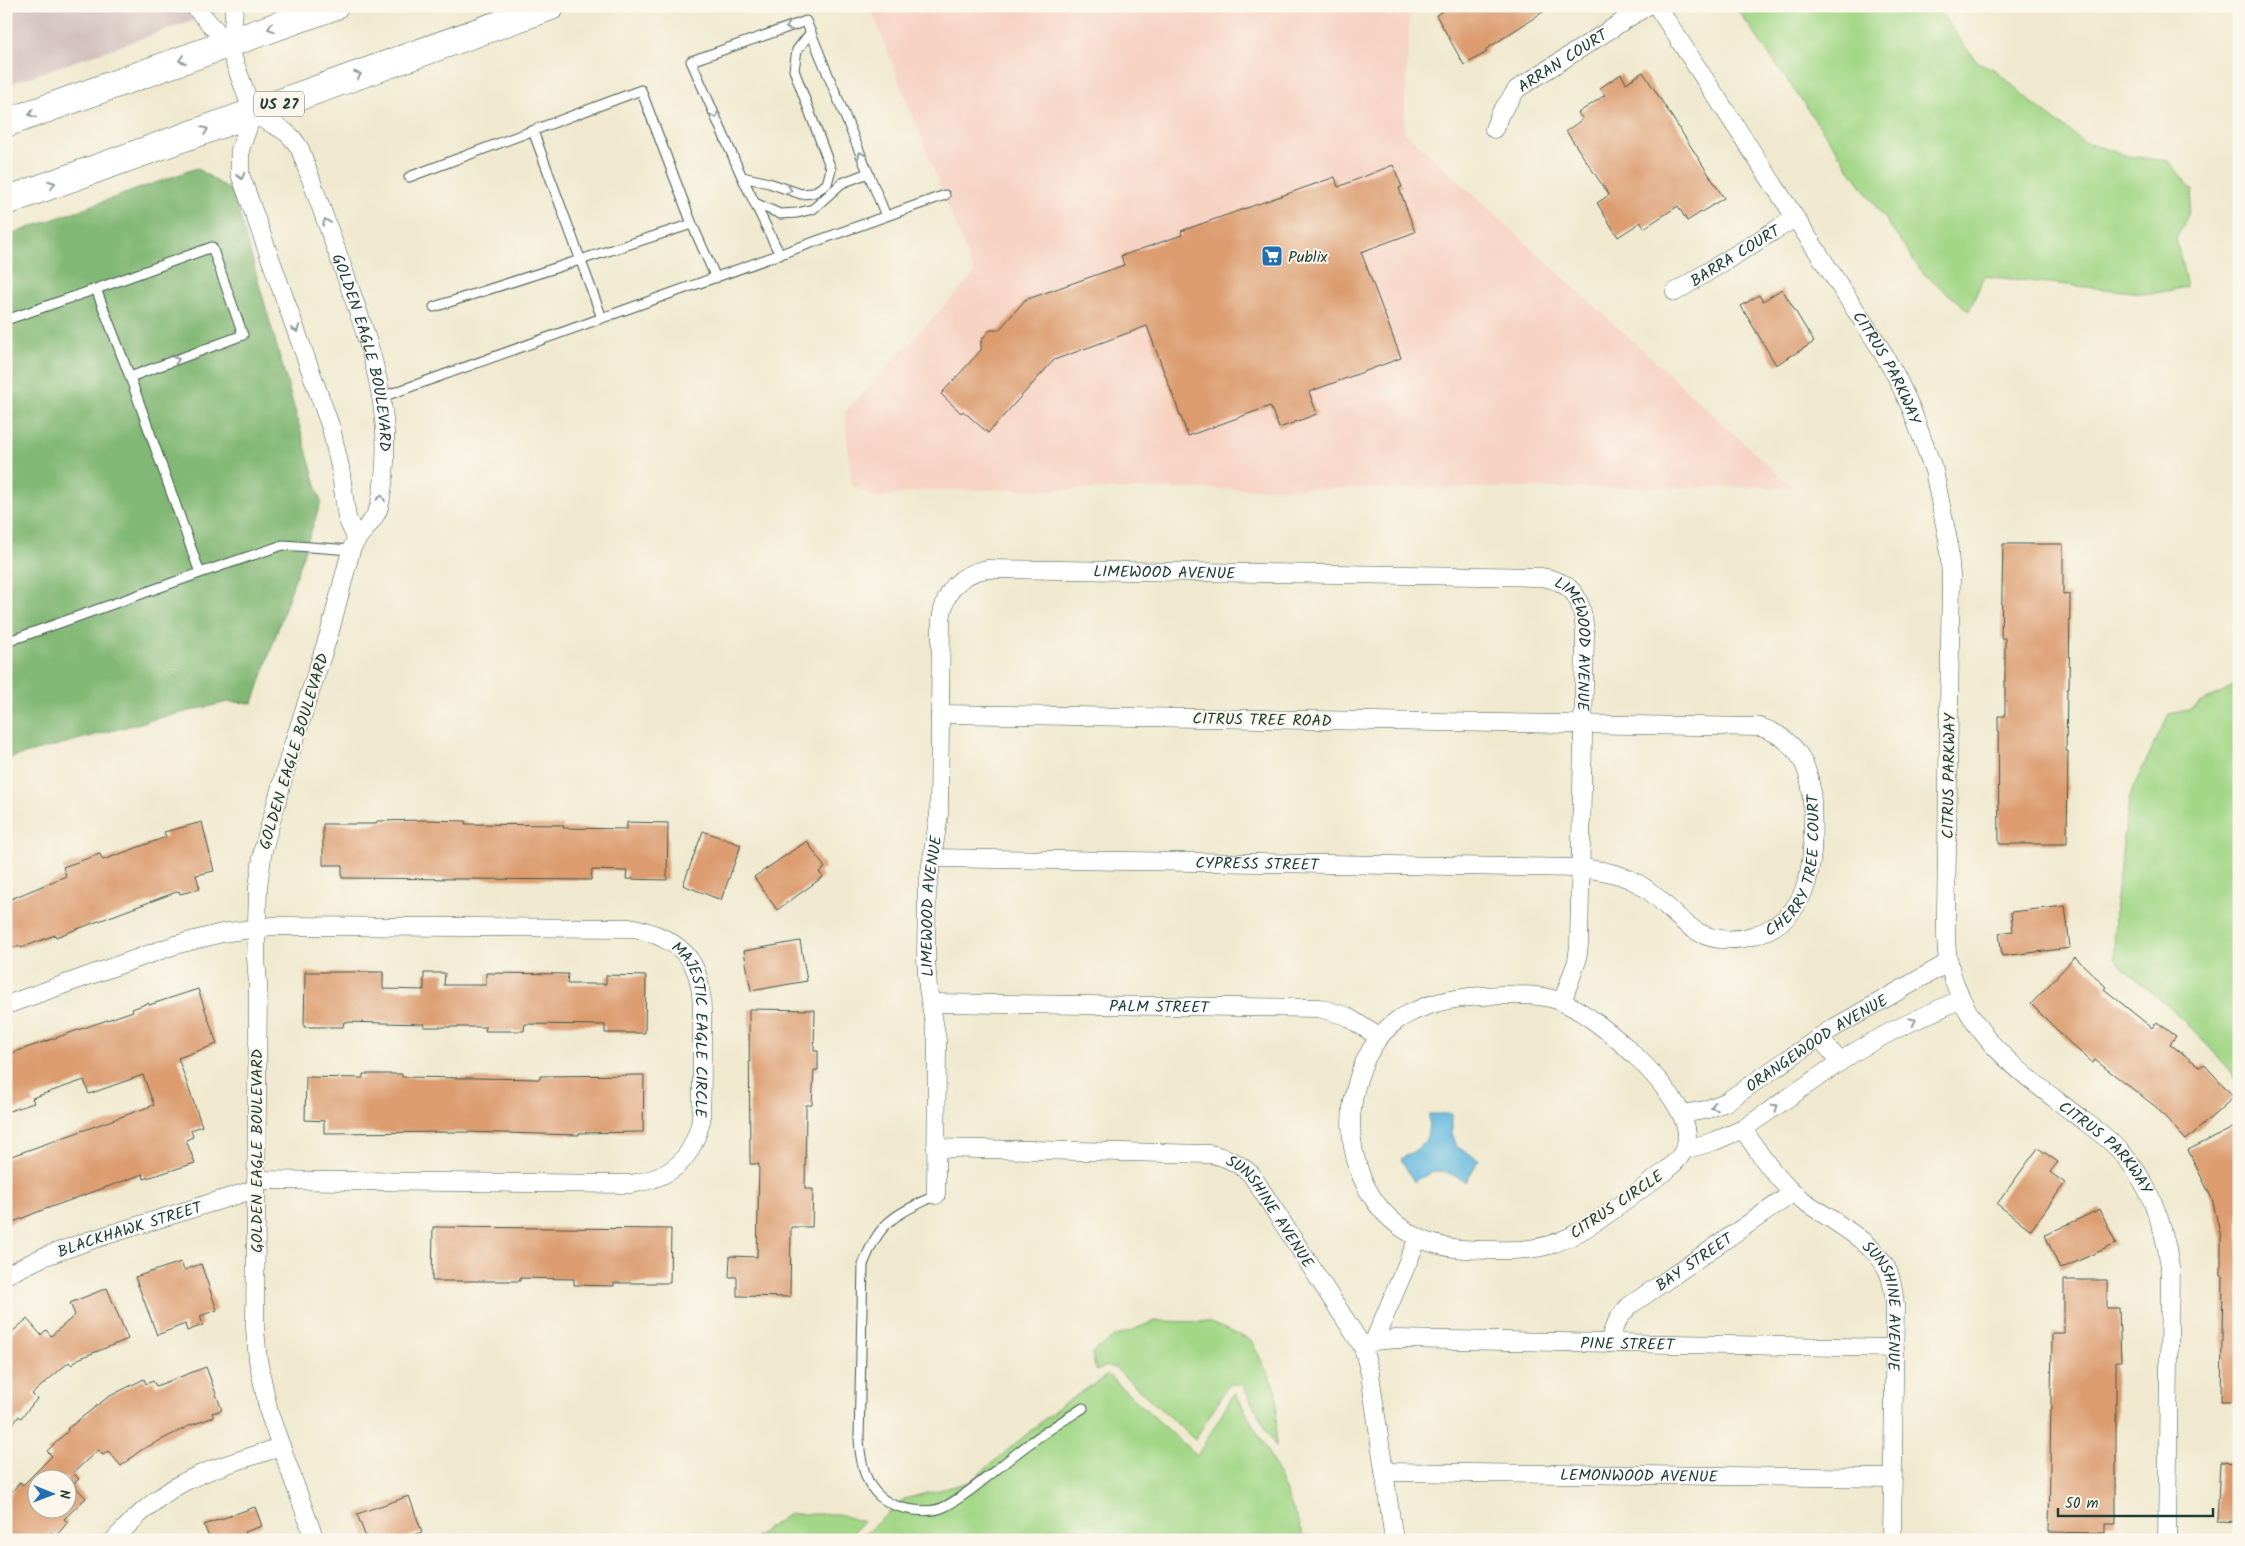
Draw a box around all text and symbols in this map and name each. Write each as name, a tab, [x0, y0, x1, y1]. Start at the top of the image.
one-way arrow	[786, 21, 794, 31]
one-way arrow	[267, 22, 276, 32]
street label: ARRAN COURT	[1513, 23, 1614, 99]
one-way arrow	[178, 54, 187, 64]
one-way arrow	[354, 71, 362, 81]
road number: US 27	[254, 92, 304, 116]
one-way arrow	[29, 108, 37, 118]
one-way arrow	[709, 110, 719, 119]
one-way arrow	[201, 126, 209, 136]
one-way arrow	[856, 151, 867, 160]
one-way arrow	[235, 172, 246, 181]
one-way arrow	[47, 180, 56, 190]
one-way arrow	[785, 184, 793, 194]
street label: BARRA COURT	[1686, 218, 1786, 294]
one-way arrow	[322, 219, 332, 227]
supermarket icon: Publix	[1260, 244, 1284, 268]
place label: Publix	[1288, 245, 1329, 270]
street label: GOLDEN EAGLE BOULEVARD	[325, 250, 397, 452]
street label: CITRUS PARKWAY	[1845, 307, 1927, 429]
one-way arrow	[290, 325, 300, 333]
one-way arrow	[171, 356, 180, 366]
one-way arrow	[375, 494, 385, 502]
street label: LIMEWOOD AVENUE	[1093, 560, 1236, 587]
street label: LIMEWOOD AVENUE	[1550, 571, 1596, 712]
street label: GOLDEN EAGLE BOULEVARD	[253, 650, 336, 853]
street label: CITRUS TREE ROAD	[1192, 707, 1332, 734]
street label: CITRUS PARKWAY	[1936, 712, 1963, 839]
street label: CHERRY TREE COURT	[1761, 793, 1827, 944]
street label: LIMEWOOD AVENUE	[915, 833, 950, 978]
street label: CYPRESS STREET	[1195, 851, 1320, 878]
street label: MAJESTIC EAGLE CIRCLE	[665, 936, 713, 1119]
street label: ORANGEWOOD AVENUE	[1741, 988, 1893, 1099]
street label: PALM STREET	[1109, 994, 1211, 1021]
one-way arrow	[1907, 1017, 1916, 1027]
street label: GOLDEN EAGLE BOULEVARD	[245, 1049, 270, 1253]
street label: CITRUS PARKWAY	[2053, 1095, 2159, 1199]
one-way arrow	[1710, 1101, 1719, 1111]
one-way arrow	[1769, 1104, 1779, 1113]
street label: SUNSHINE AVENUE	[1222, 1149, 1320, 1274]
street label: CITRUS CIRCLE	[1565, 1164, 1669, 1246]
street label: BLACKHAWK STREET	[54, 1195, 206, 1265]
street label: BAY STREET	[1651, 1226, 1739, 1298]
street label: SUNSHINE AVENUE	[1856, 1235, 1906, 1372]
street label: PINE STREET	[1580, 1331, 1676, 1358]
street label: LEMONWOOD AVENUE	[1560, 1463, 1719, 1490]
north arrow	[28, 1468, 78, 1518]
scale bar	[2058, 1486, 2212, 1518]
text: N	[53, 1490, 75, 1499]
text: 50 m	[2065, 1492, 2099, 1516]

